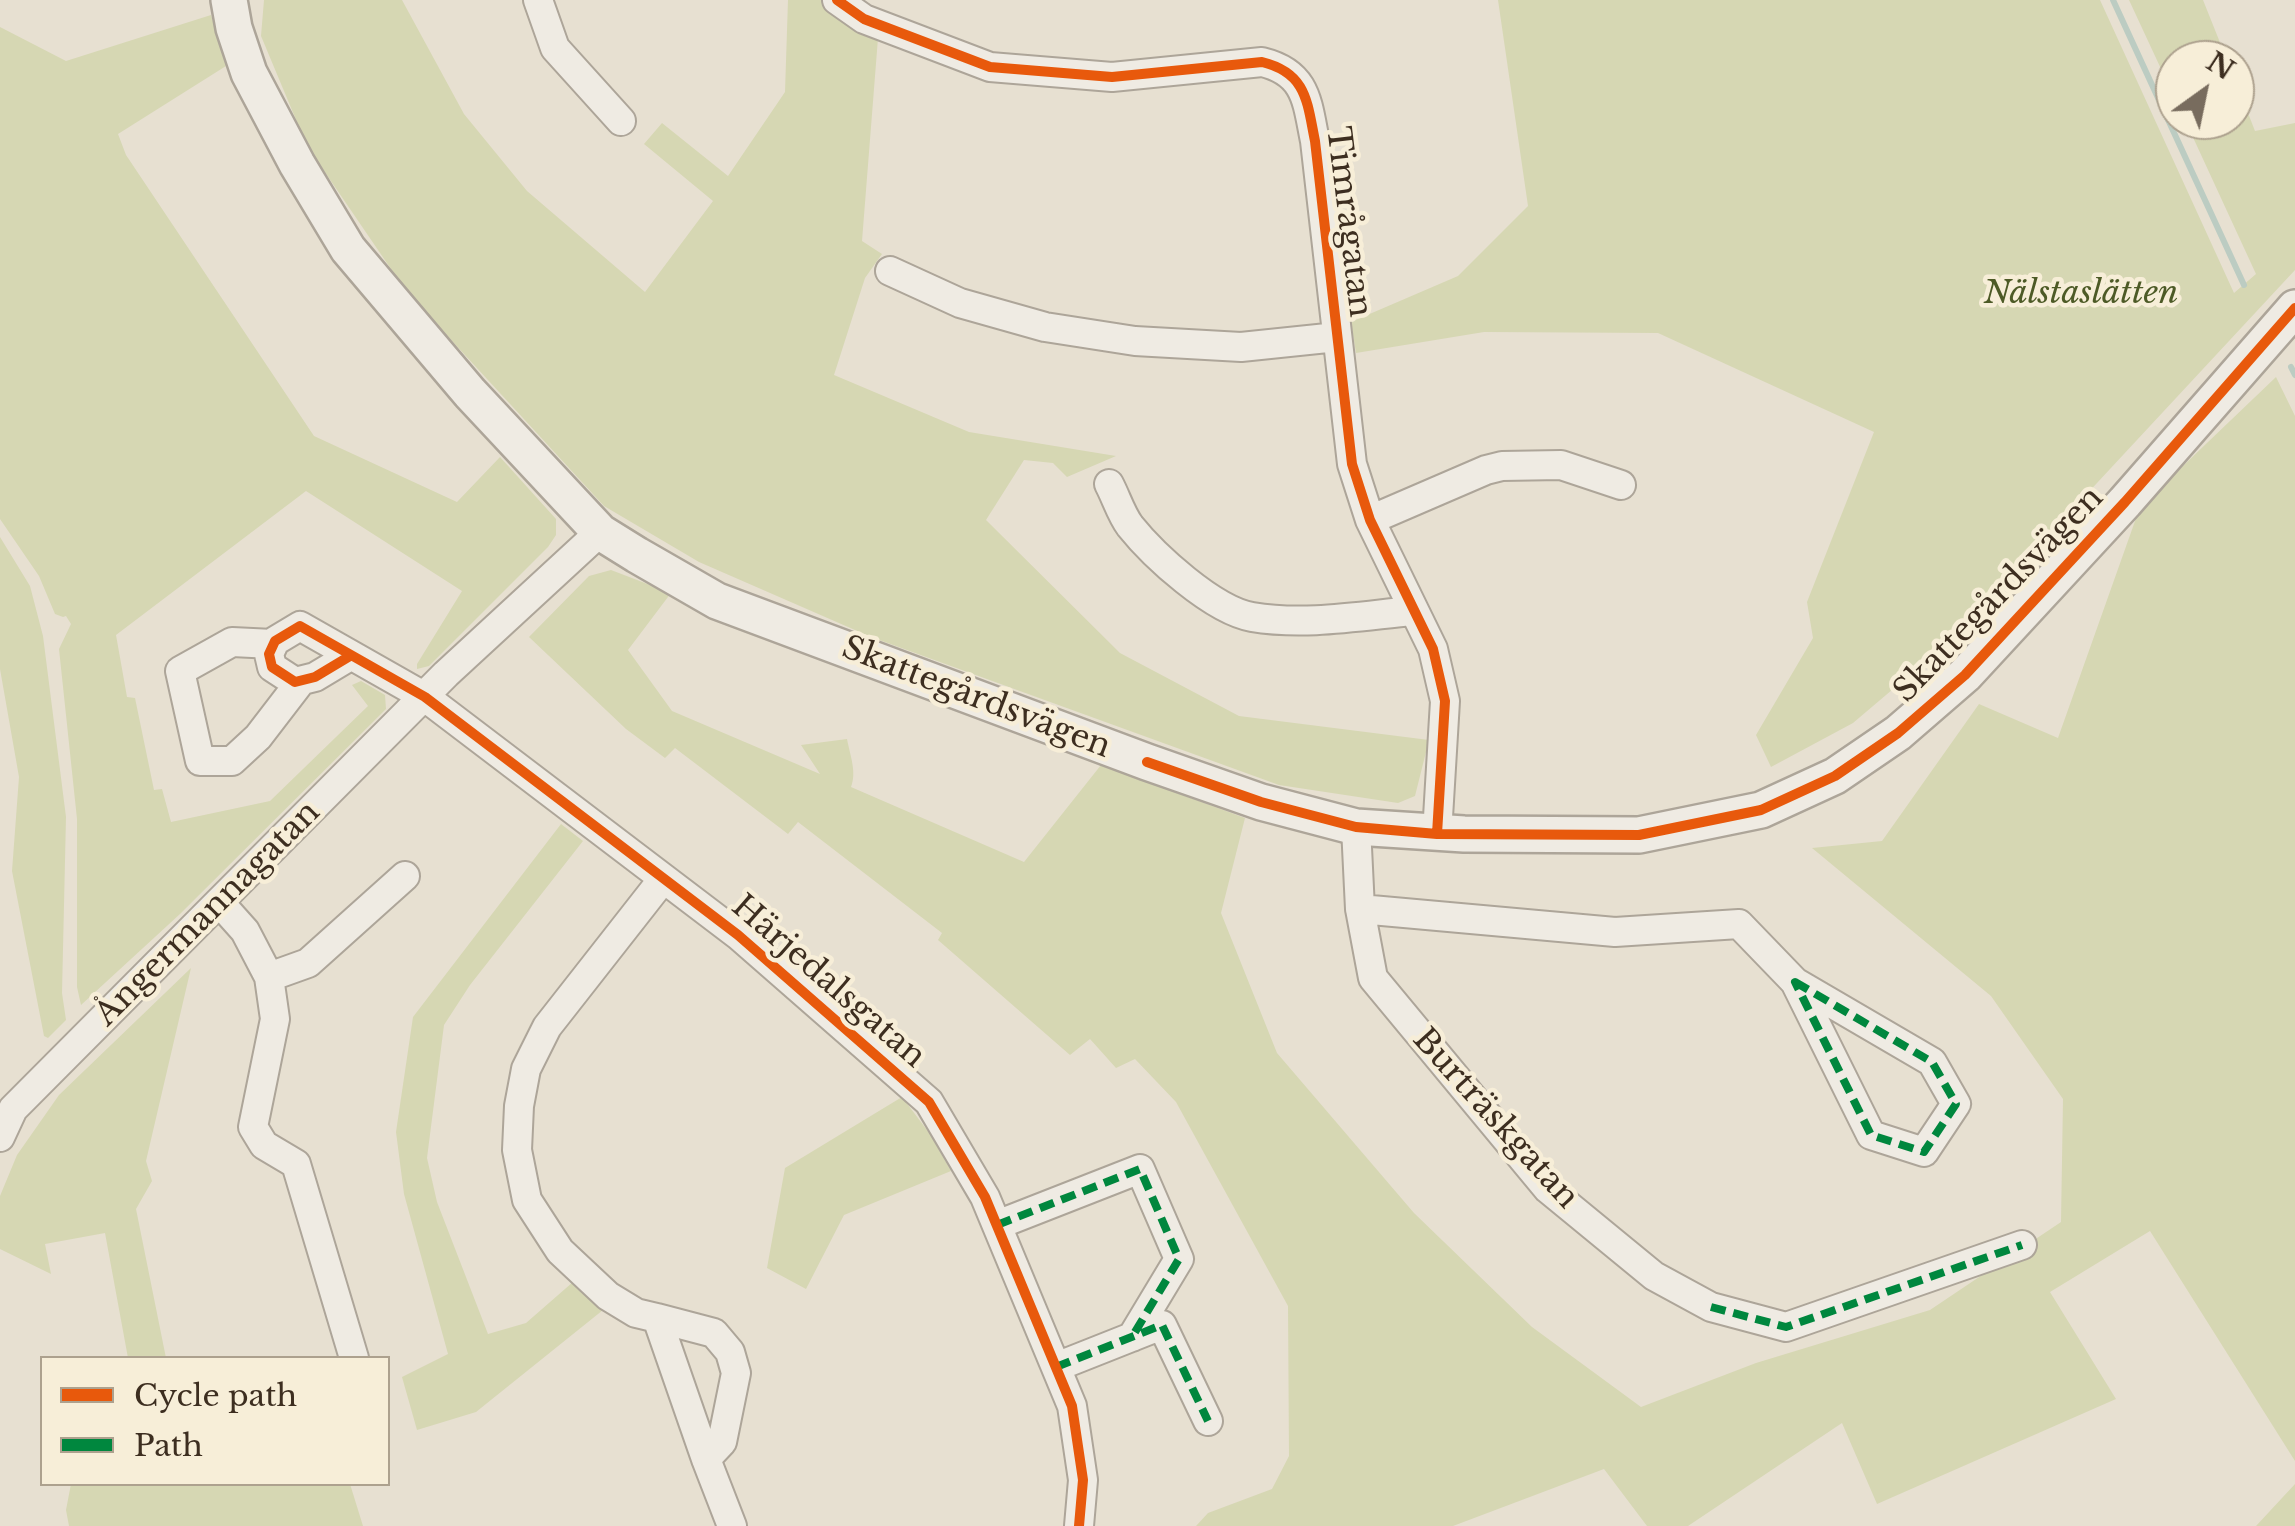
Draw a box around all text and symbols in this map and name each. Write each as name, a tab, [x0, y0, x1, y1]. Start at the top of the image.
north arrow	[2155, 40, 2255, 140]
text: N	[2200, 44, 2241, 88]
street label: Timrågatan	[1317, 125, 1379, 319]
park label: Nälstaslätten	[1984, 275, 2178, 313]
street label: Skattegårdsvägen	[1886, 479, 2112, 711]
street label: Skattegårdsvägen	[836, 629, 1116, 767]
street label: Ångermannagatan	[88, 794, 328, 1034]
street label: Härjedalsgatan	[723, 888, 933, 1076]
street label: Burträskgatan	[1404, 1021, 1586, 1217]
legend	[40, 1356, 390, 1486]
text: Cycle path	[134, 1377, 297, 1414]
text: Path	[134, 1427, 203, 1464]

